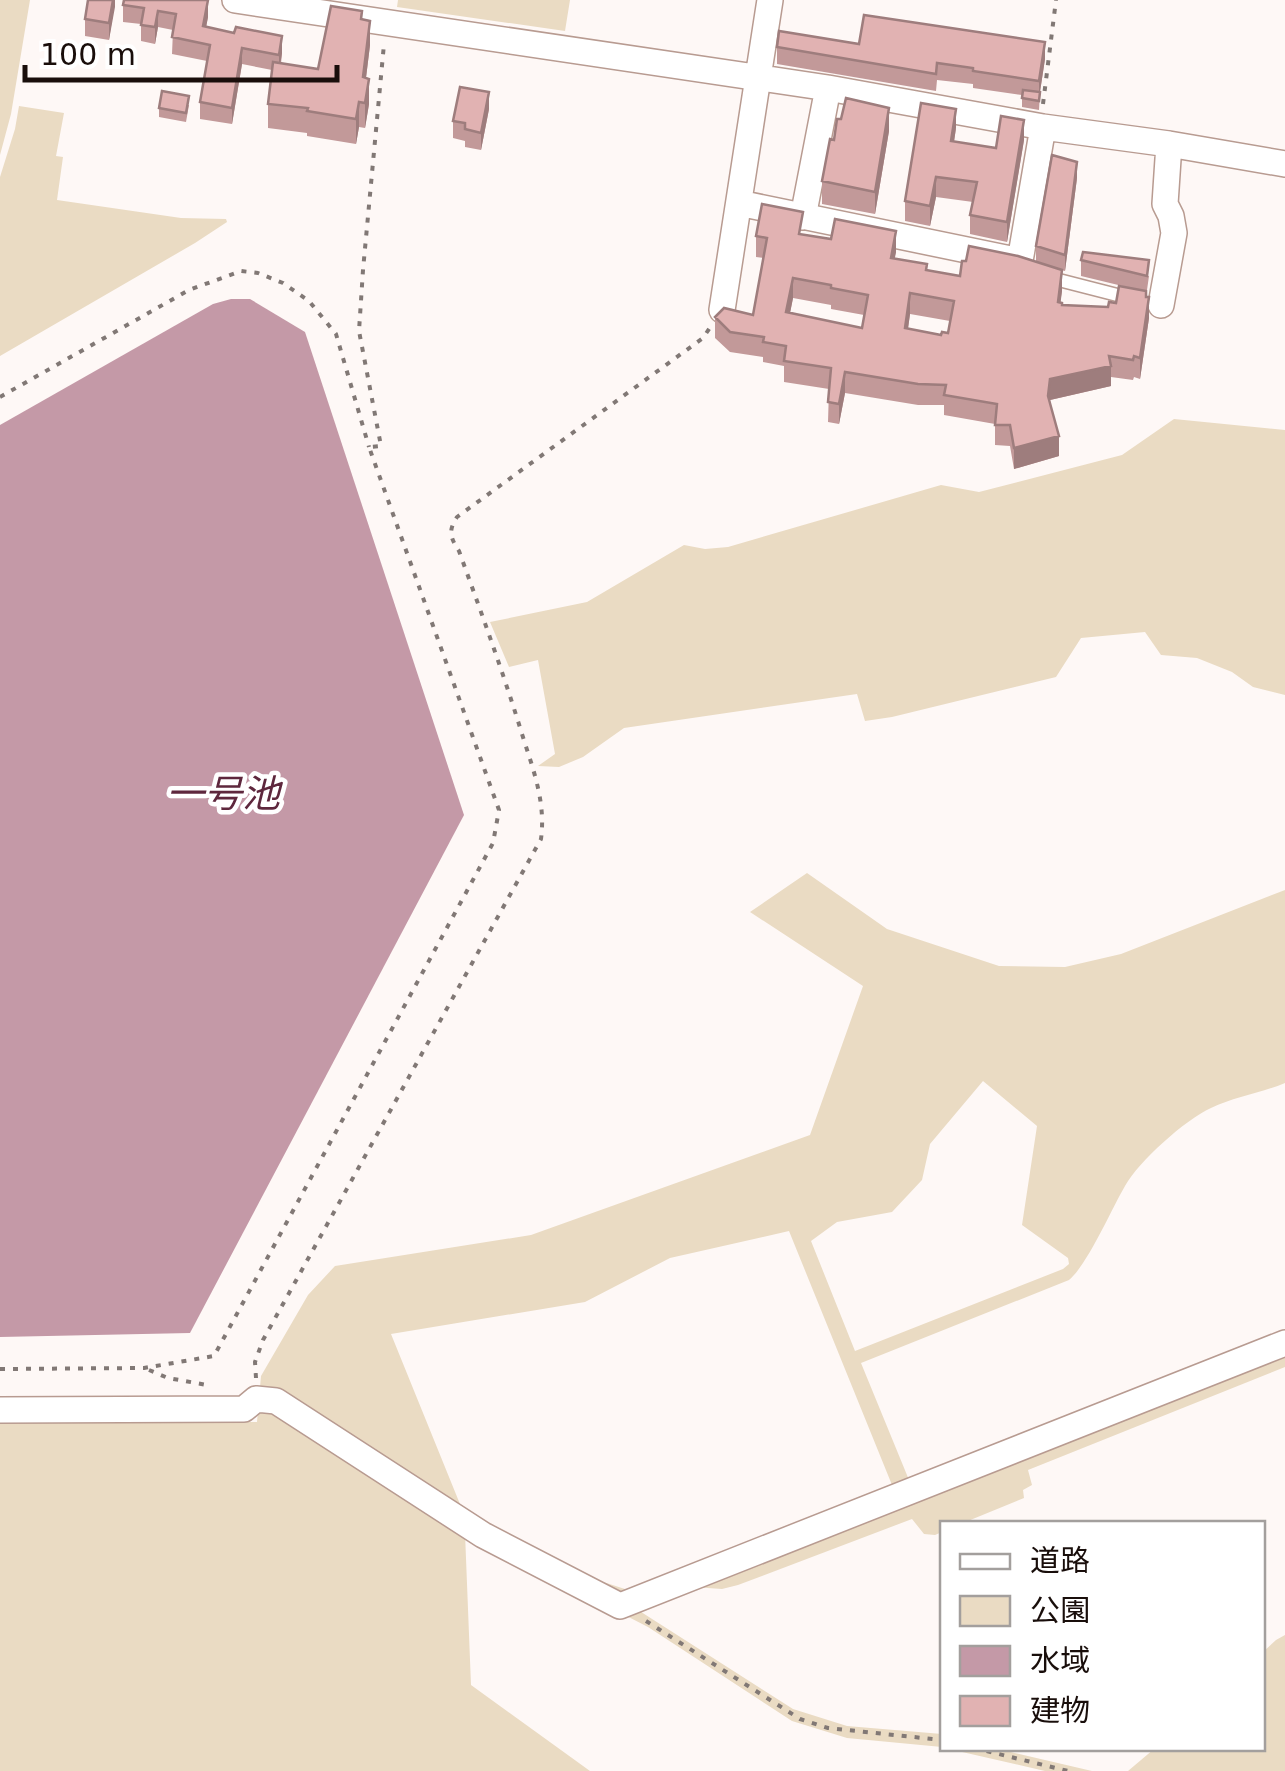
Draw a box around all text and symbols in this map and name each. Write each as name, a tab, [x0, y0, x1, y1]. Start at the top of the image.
scale bar	[25, 20, 338, 82]
text: 100 m	[40, 37, 136, 72]
water label: 一号池	[166, 772, 284, 816]
legend	[940, 1521, 1265, 1751]
text: 道路	[1030, 1543, 1090, 1578]
text: 公園	[1030, 1593, 1090, 1628]
text: 水域	[1030, 1643, 1090, 1678]
text: 建物	[1030, 1693, 1090, 1728]

